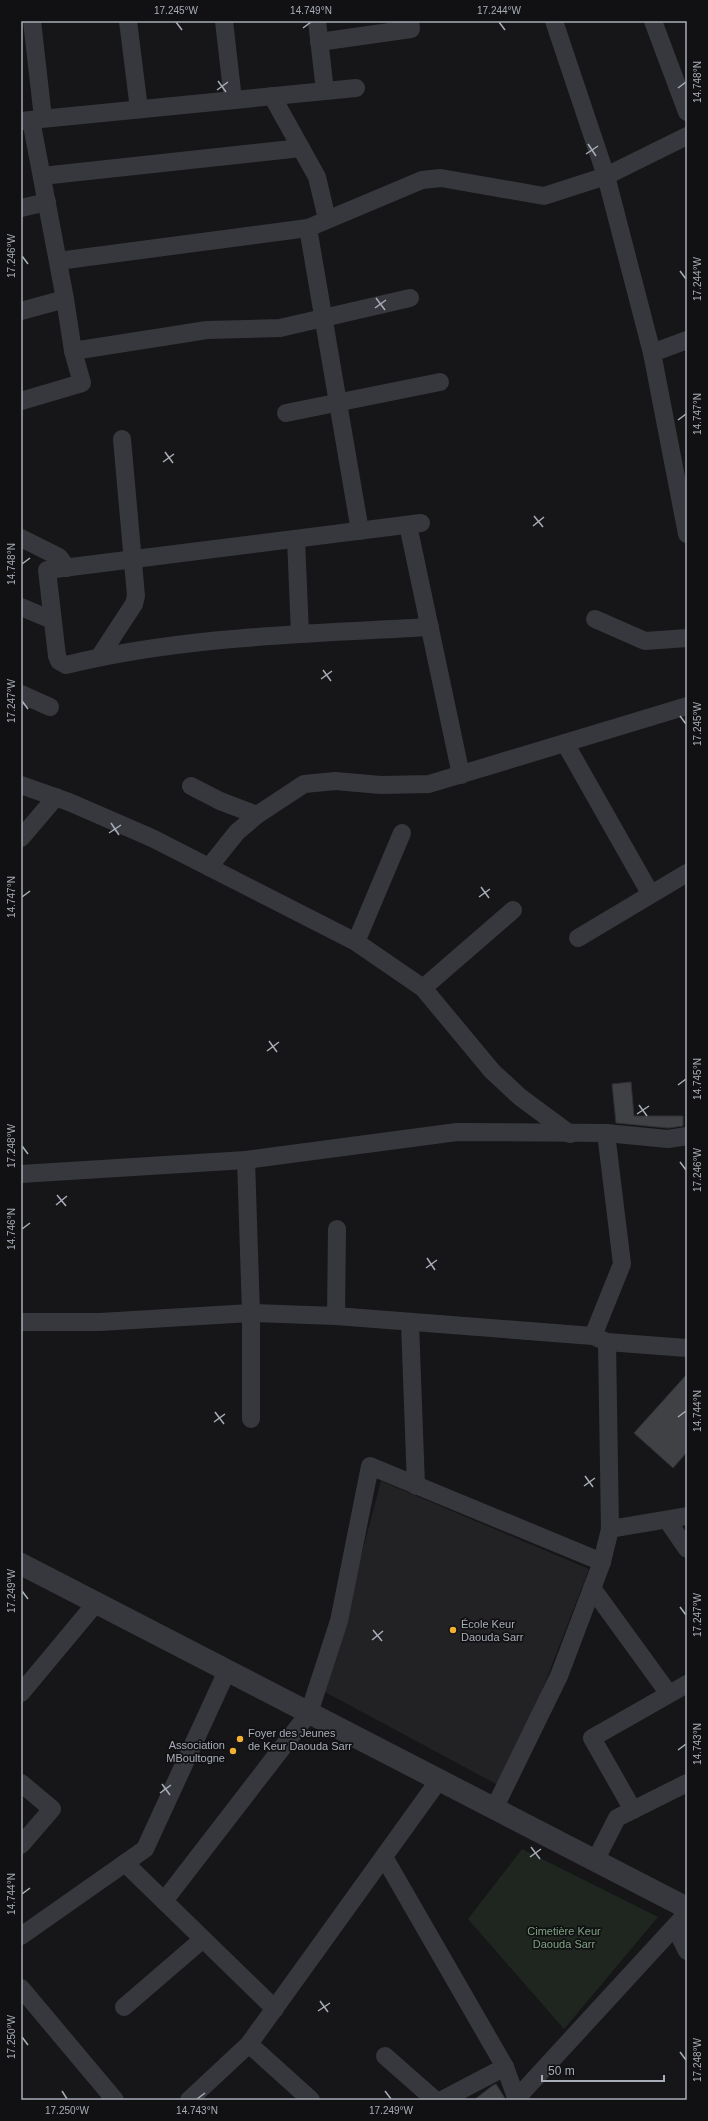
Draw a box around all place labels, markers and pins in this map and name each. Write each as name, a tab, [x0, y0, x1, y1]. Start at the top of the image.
place label: École Keur Daouda Sarr	[461, 1618, 524, 1643]
marker: École Keur Daouda Sarr	[448, 1625, 458, 1635]
place label: Foyer des Jeunes de Keur Daouda Sarr	[248, 1727, 352, 1752]
marker: Foyer des Jeunes de Keur Daouda Sarr	[235, 1734, 245, 1744]
place label: Association MBoultogne	[166, 1739, 225, 1764]
marker: Association MBoultogne	[228, 1746, 238, 1756]

